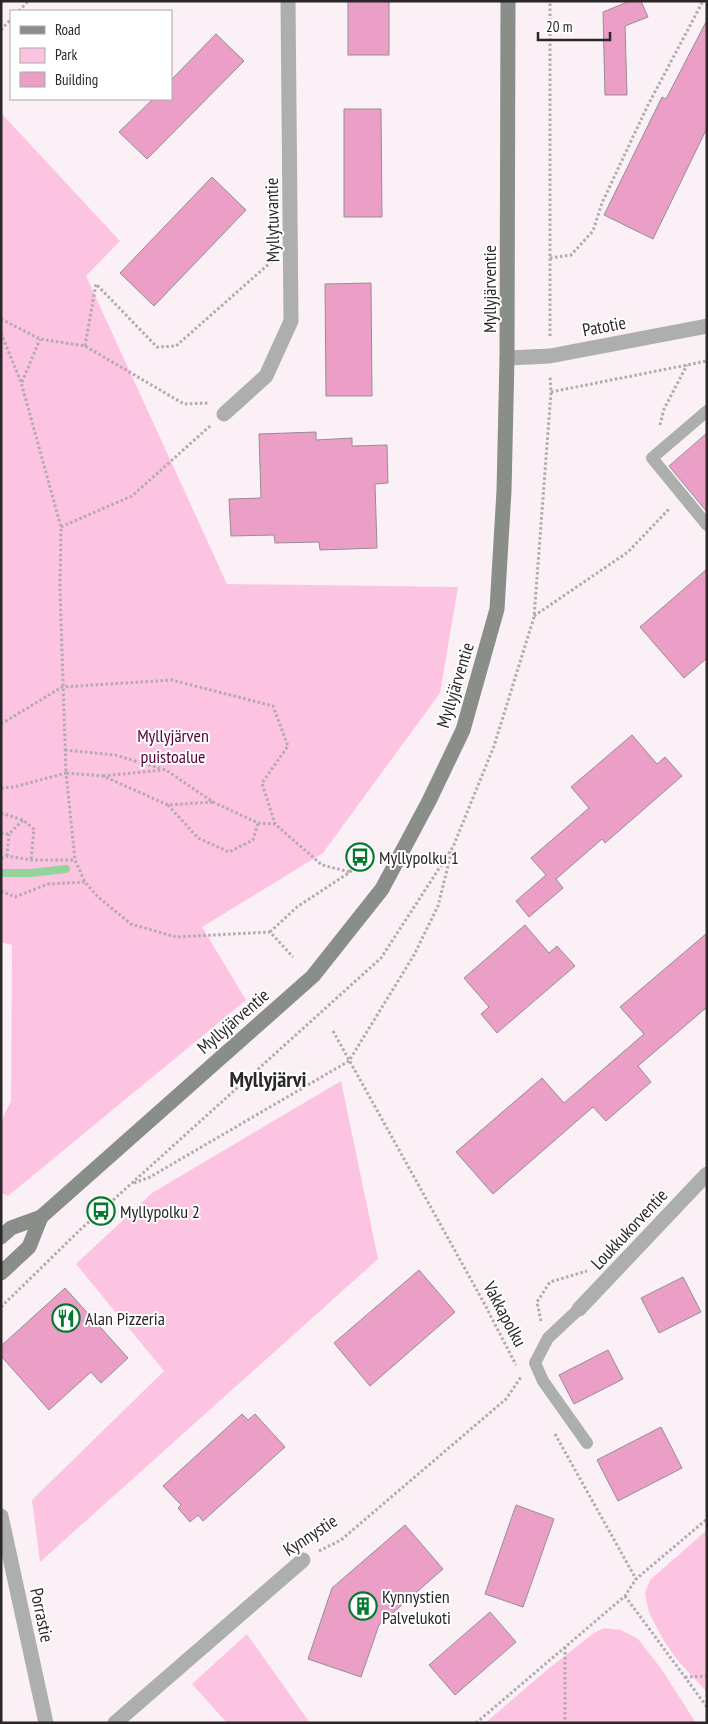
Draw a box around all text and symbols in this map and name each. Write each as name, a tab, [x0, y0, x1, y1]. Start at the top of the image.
legend	[10, 10, 172, 100]
scale bar	[538, 10, 610, 42]
text: 20 m	[546, 17, 572, 36]
text: Road	[55, 20, 81, 39]
text: Park	[55, 45, 77, 64]
text: Building	[55, 70, 98, 89]
street label: Myllytuvantie	[260, 178, 284, 262]
street label: Myllyjärventie	[478, 245, 501, 333]
street label: Patotie	[580, 311, 628, 341]
street label: Myllyjärventie	[431, 640, 479, 730]
park label: Myllyjärven puistoalue	[137, 724, 209, 768]
bus stop icon: Myllypolku 1	[345, 842, 375, 872]
place label: Myllypolku 1	[379, 846, 459, 869]
street label: Myllyjärventie	[192, 983, 274, 1059]
district label: Myllyjärvi	[229, 1065, 307, 1093]
street label: Loukkukorventie	[586, 1184, 672, 1274]
bus stop icon: Myllypolku 2	[86, 1196, 116, 1226]
place label: Myllypolku 2	[120, 1200, 200, 1223]
street label: Vakkapolku	[478, 1277, 532, 1351]
restaurant icon: Alan Pizzeria	[51, 1303, 81, 1333]
place label: Alan Pizzeria	[85, 1307, 165, 1330]
street label: Kynnystie	[279, 1509, 341, 1561]
place label: Kynnystien Palvelukoti	[382, 1585, 451, 1629]
street label: Porrastie	[25, 1586, 59, 1644]
building icon: Kynnystien Palvelukoti	[348, 1591, 378, 1621]

